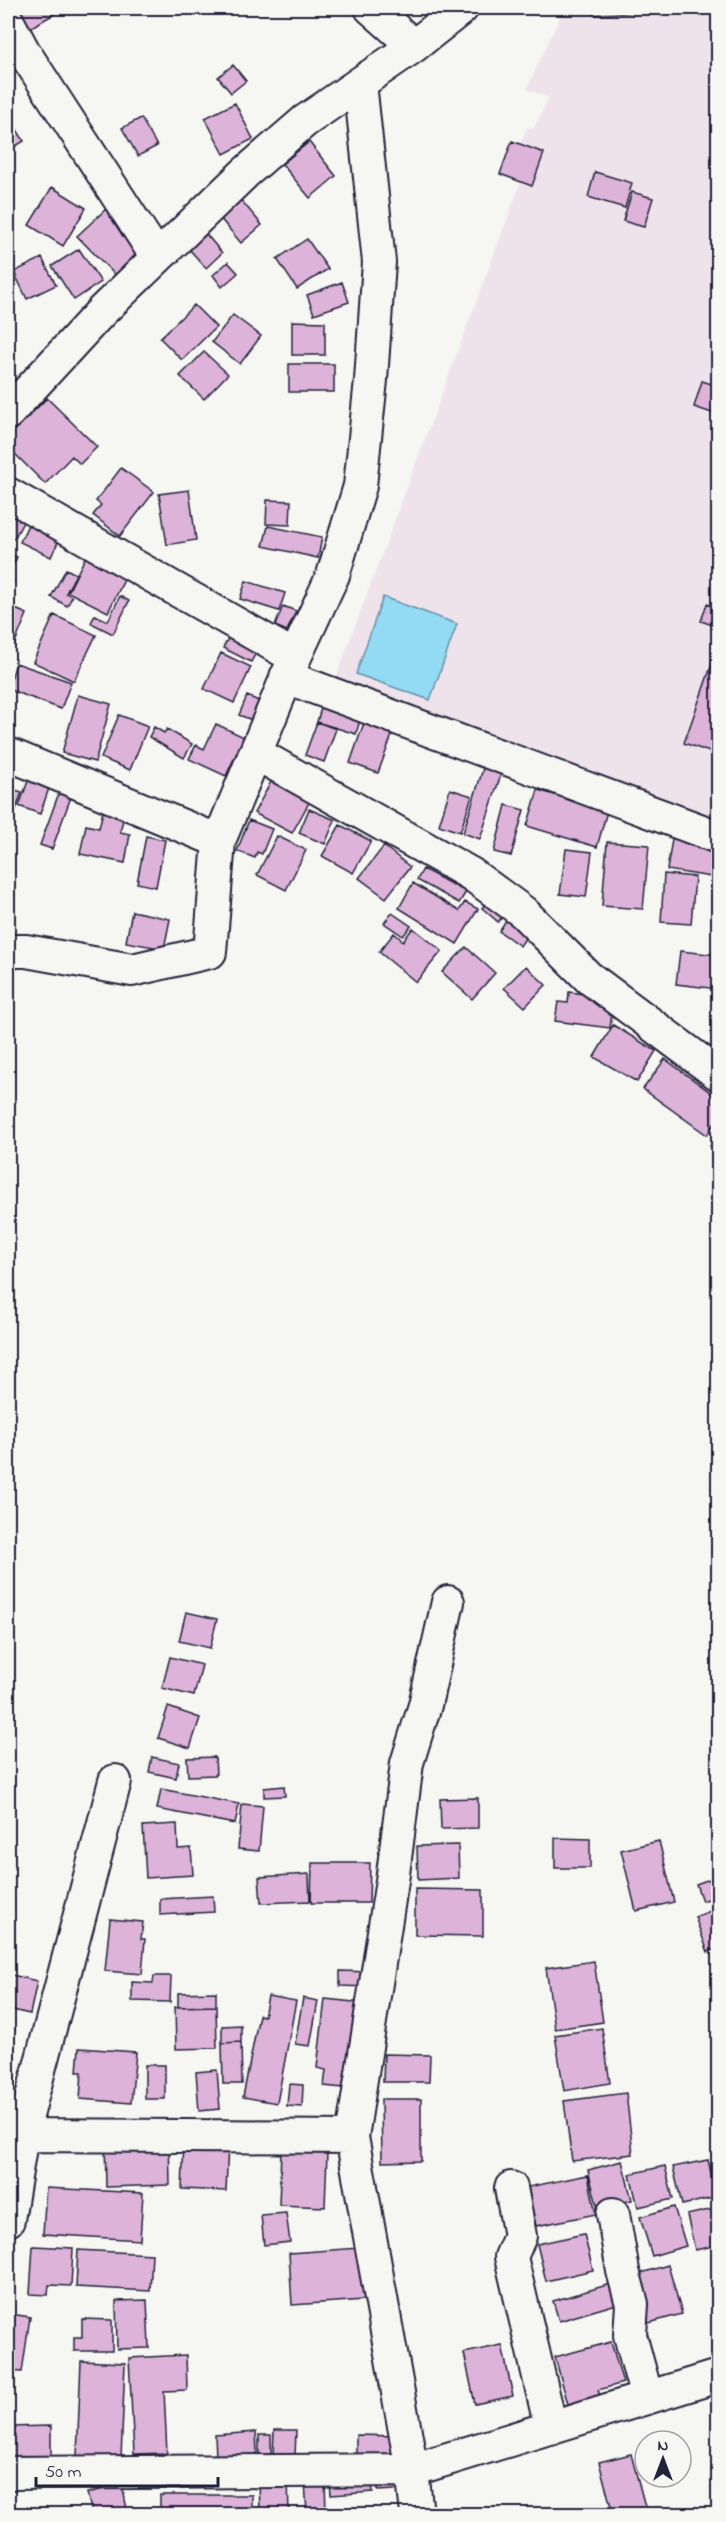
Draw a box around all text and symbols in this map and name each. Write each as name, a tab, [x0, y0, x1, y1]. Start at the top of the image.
north arrow	[633, 2429, 693, 2489]
text: N	[658, 2434, 669, 2458]
scale bar	[36, 2450, 218, 2488]
text: 50 m	[45, 2460, 82, 2486]

